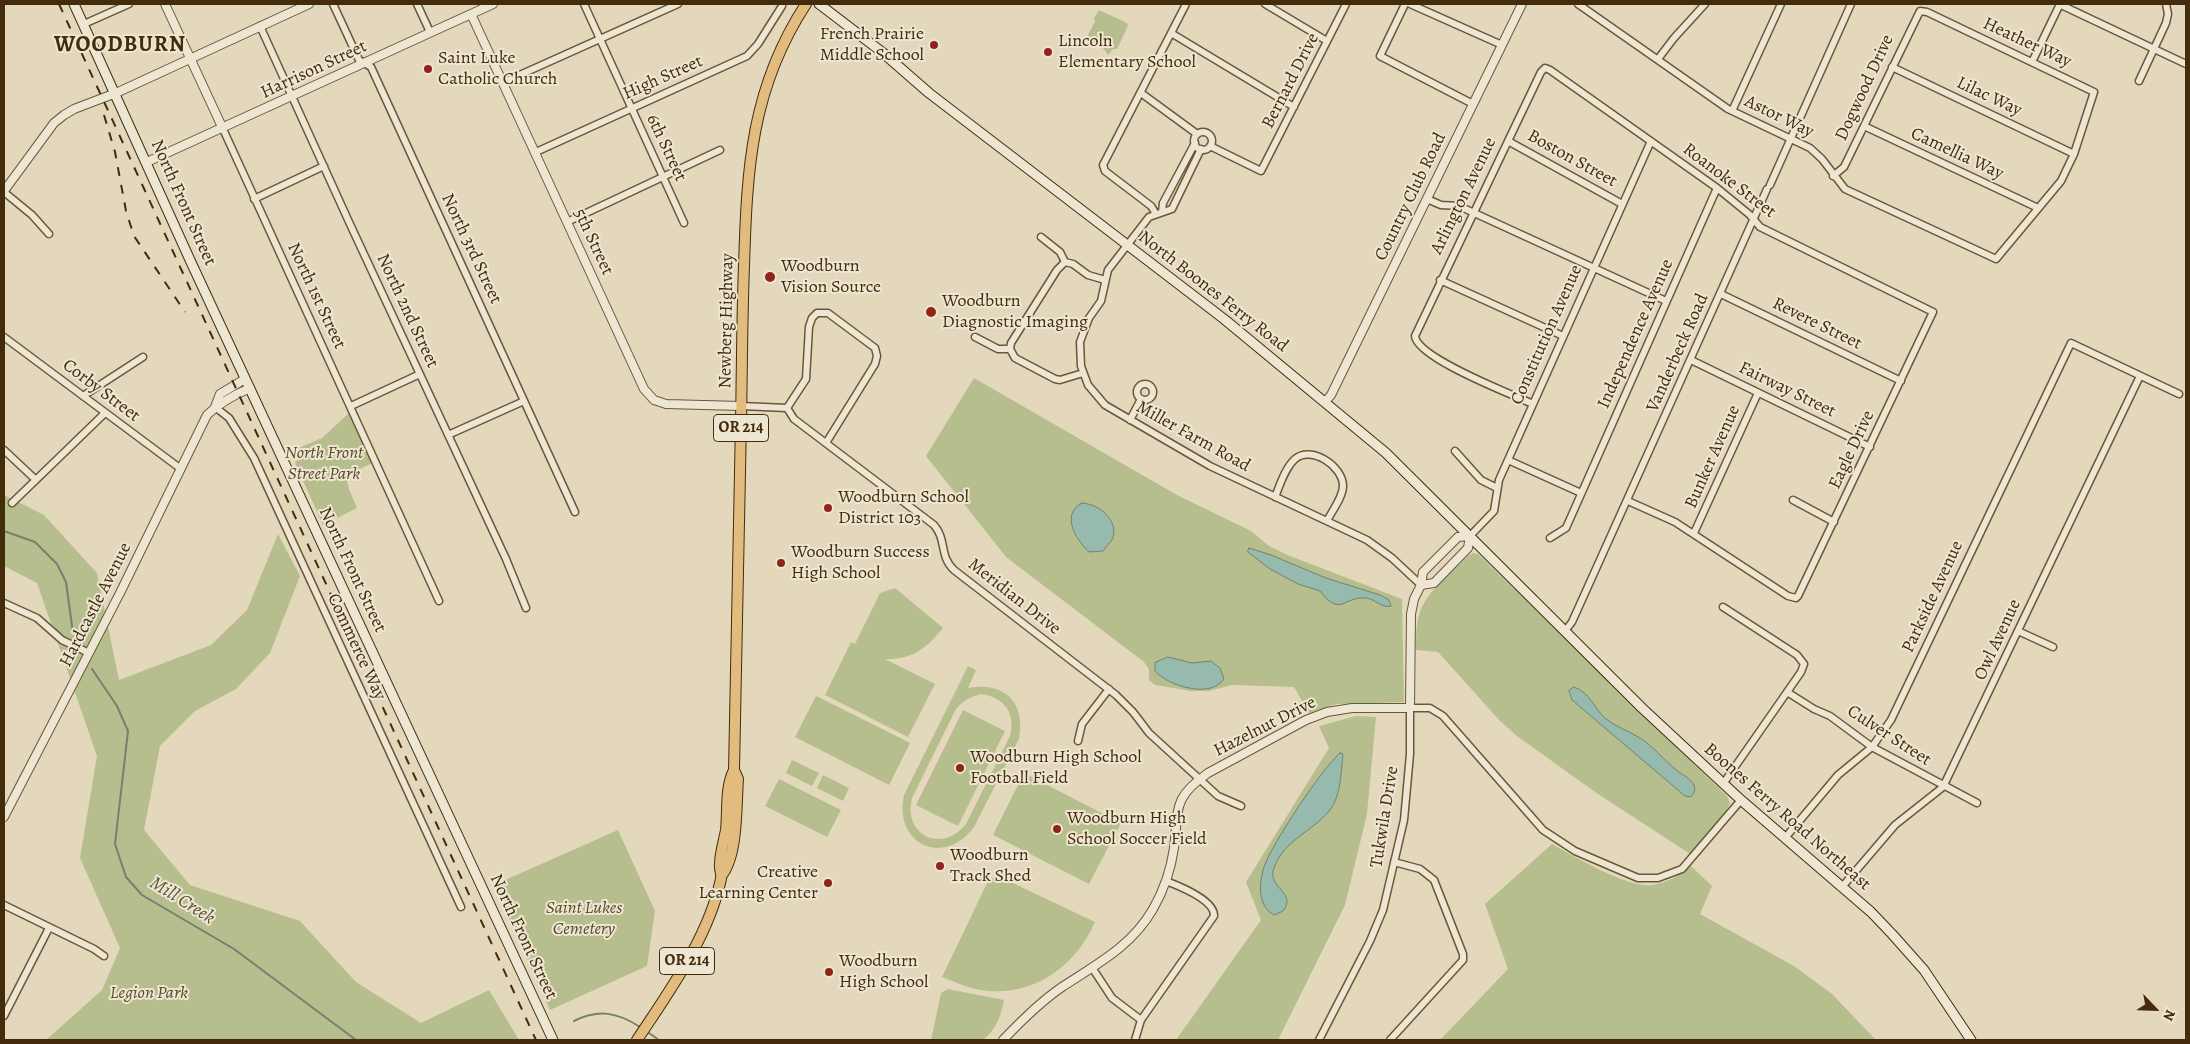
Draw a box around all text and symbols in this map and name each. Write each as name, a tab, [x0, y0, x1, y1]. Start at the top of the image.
street label: Heather Way	[1979, 13, 2075, 73]
place label: French Prairie Middle School	[820, 24, 924, 66]
street label: Bernard Drive	[1258, 30, 1324, 132]
place label: Lincoln Elementary School	[1058, 31, 1196, 74]
street label: Dogwood Drive	[1831, 32, 1899, 144]
district label: WOODBURN	[53, 33, 187, 59]
street label: Harrison Street	[258, 36, 370, 104]
marker: French Prairie Middle School	[928, 39, 940, 51]
marker: Lincoln Elementary School	[1042, 46, 1054, 58]
place label: Saint Luke Catholic Church	[438, 48, 557, 90]
street label: High Street	[620, 51, 706, 105]
marker: Saint Luke Catholic Church	[422, 63, 434, 75]
street label: Lilac Way	[1953, 73, 2025, 121]
street label: Astor Way	[1741, 91, 1817, 143]
street label: 6th Street	[641, 111, 691, 185]
street label: Camellia Way	[1907, 123, 2007, 185]
street label: Boston Street	[1523, 125, 1621, 193]
street label: Country Club Road	[1371, 129, 1451, 265]
street label: Arlington Avenue	[1426, 134, 1502, 258]
street label: North Front Street	[146, 137, 220, 269]
street label: Roanoke Street	[1678, 139, 1780, 223]
street label: North 3rd Street	[436, 190, 506, 308]
street label: 5th Street	[568, 205, 618, 279]
street label: North Boones Ferry Road	[1134, 227, 1292, 357]
street label: North 1st Street	[282, 239, 350, 353]
street label: North 2nd Street	[371, 250, 443, 372]
street label: Newberg Highway	[715, 253, 739, 389]
place label: Woodburn Vision Source	[781, 256, 881, 298]
street label: Independence Avenue	[1593, 256, 1679, 412]
street label: Constitution Avenue	[1506, 262, 1588, 408]
marker: Woodburn Vision Source	[763, 270, 777, 284]
street label: Vanderbeck Road	[1642, 290, 1714, 416]
place label: Woodburn Diagnostic Imaging	[942, 291, 1088, 334]
street label: Revere Street	[1769, 293, 1865, 355]
marker: Woodburn Diagnostic Imaging	[924, 305, 938, 319]
street label: Corby Street	[58, 355, 144, 427]
street label: Fairway Street	[1735, 357, 1839, 423]
street label: Miller Farm Road	[1132, 397, 1254, 477]
street label: Bunker Avenue	[1681, 402, 1745, 512]
street label: Eagle Drive	[1824, 407, 1880, 493]
road number: OR 214	[714, 414, 768, 442]
park label: North Front Street Park	[285, 443, 363, 486]
place label: Woodburn School District 103	[838, 487, 969, 530]
marker: Woodburn School District 103	[822, 502, 834, 514]
street label: North Front Street	[314, 504, 390, 636]
street label: Parkside Avenue	[1898, 538, 1968, 656]
street label: Hardcastle Avenue	[55, 539, 137, 671]
place label: Woodburn Success High School	[791, 542, 930, 584]
street label: Meridian Drive	[963, 554, 1065, 640]
marker: Woodburn Success High School	[775, 557, 787, 569]
street label: Commerce Way	[322, 590, 390, 704]
street label: Owl Avenue	[1970, 596, 2026, 684]
street label: Hazelnut Drive	[1210, 692, 1320, 762]
street label: Culver Street	[1843, 701, 1935, 771]
street label: Boones Ferry Road Northeast	[1699, 739, 1875, 895]
place label: Woodburn High School Football Field	[970, 747, 1142, 790]
marker: Woodburn High School Football Field	[954, 762, 966, 774]
street label: Tukwila Drive	[1366, 765, 1404, 869]
place label: Woodburn High School Soccer Field	[1067, 808, 1207, 851]
marker: Woodburn High School Soccer Field	[1051, 823, 1063, 835]
place label: Woodburn Track Shed	[950, 845, 1031, 888]
marker: Woodburn Track Shed	[934, 860, 946, 872]
place label: Creative Learning Center	[698, 862, 818, 904]
street label: North Front Street	[485, 871, 561, 1003]
water label: Mill Creek	[145, 872, 219, 930]
marker: Creative Learning Center	[822, 877, 834, 889]
park label: Saint Lukes Cemetery	[546, 898, 622, 941]
road number: OR 214	[660, 948, 714, 974]
place label: Woodburn High School	[839, 951, 928, 994]
marker: Woodburn High School	[823, 966, 835, 978]
park label: Legion Park	[110, 983, 188, 1005]
north arrow	[2130, 984, 2180, 1034]
text: N	[2158, 1007, 2180, 1024]

